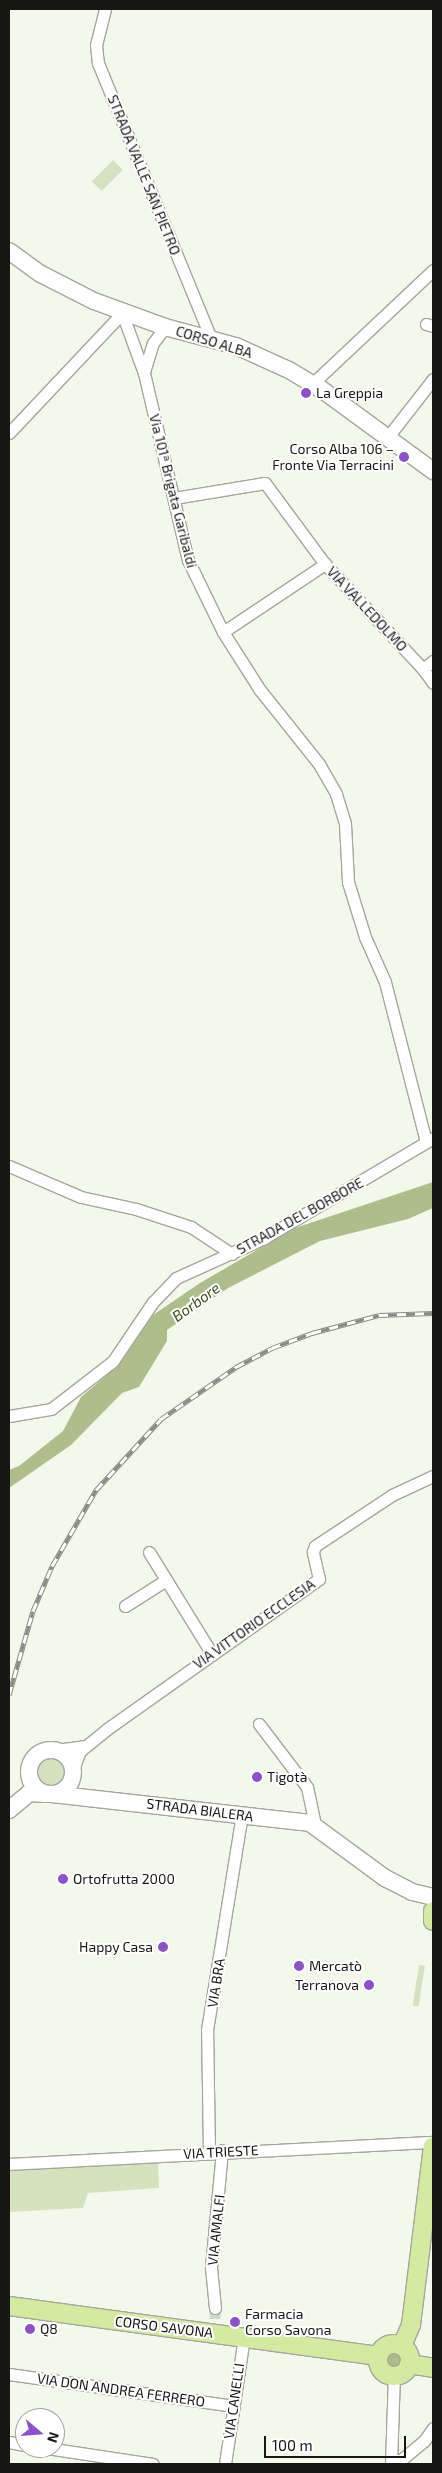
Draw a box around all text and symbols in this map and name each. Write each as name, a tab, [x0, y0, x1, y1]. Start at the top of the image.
street label: STRADA VALLE SAN PIETRO	[104, 92, 184, 258]
street label: CORSO ALBA	[174, 322, 254, 362]
place label: La Greppia	[316, 385, 383, 401]
marker: La Greppia	[300, 387, 312, 399]
street label: Via 101ª Brigata Garibaldi	[146, 412, 200, 570]
place label: Corso Alba 106 – Fronte Via Terracini	[271, 441, 394, 474]
marker: Corso Alba 106 – Fronte Via Terracini	[398, 451, 410, 463]
street label: VIA VALLEDOLMO	[323, 563, 411, 655]
street label: STRADA DEL BORBORE	[233, 1174, 367, 1258]
water label: Borbore	[169, 1279, 223, 1325]
street label: VIA VITTORIO ECCLESIA	[190, 1575, 318, 1673]
place label: Tigotà	[267, 1769, 307, 1785]
marker: Tigotà	[251, 1771, 263, 1783]
street label: STRADA BIALERA	[145, 1795, 255, 1825]
place label: Ortofrutta 2000	[73, 1871, 175, 1887]
marker: Ortofrutta 2000	[57, 1873, 69, 1885]
place label: Happy Casa	[79, 1939, 153, 1955]
marker: Happy Casa	[157, 1941, 169, 1953]
street label: VIA BRA	[204, 1957, 228, 2009]
place label: Mercatò	[309, 1958, 362, 1974]
marker: Mercatò	[293, 1960, 305, 1972]
place label: Terranova	[295, 1977, 359, 1993]
marker: Terranova	[363, 1979, 375, 1991]
street label: VIA TRIESTE	[183, 2142, 259, 2162]
street label: VIA AMALFI	[204, 2193, 228, 2267]
place label: Farmacia Corso Savona	[245, 2306, 331, 2338]
street label: CORSO SAVONA	[114, 2313, 214, 2341]
marker: Farmacia Corso Savona	[229, 2316, 241, 2328]
place label: Q8	[40, 2321, 58, 2337]
marker: Q8	[24, 2323, 36, 2335]
street label: VIA CANELLI	[220, 2362, 248, 2440]
street label: VIA DON ANDREA FERRERO	[35, 2370, 207, 2410]
north arrow	[15, 2408, 65, 2458]
scale bar	[267, 2426, 410, 2458]
text: N	[44, 2430, 63, 2445]
text: 100 m	[272, 2436, 313, 2454]

